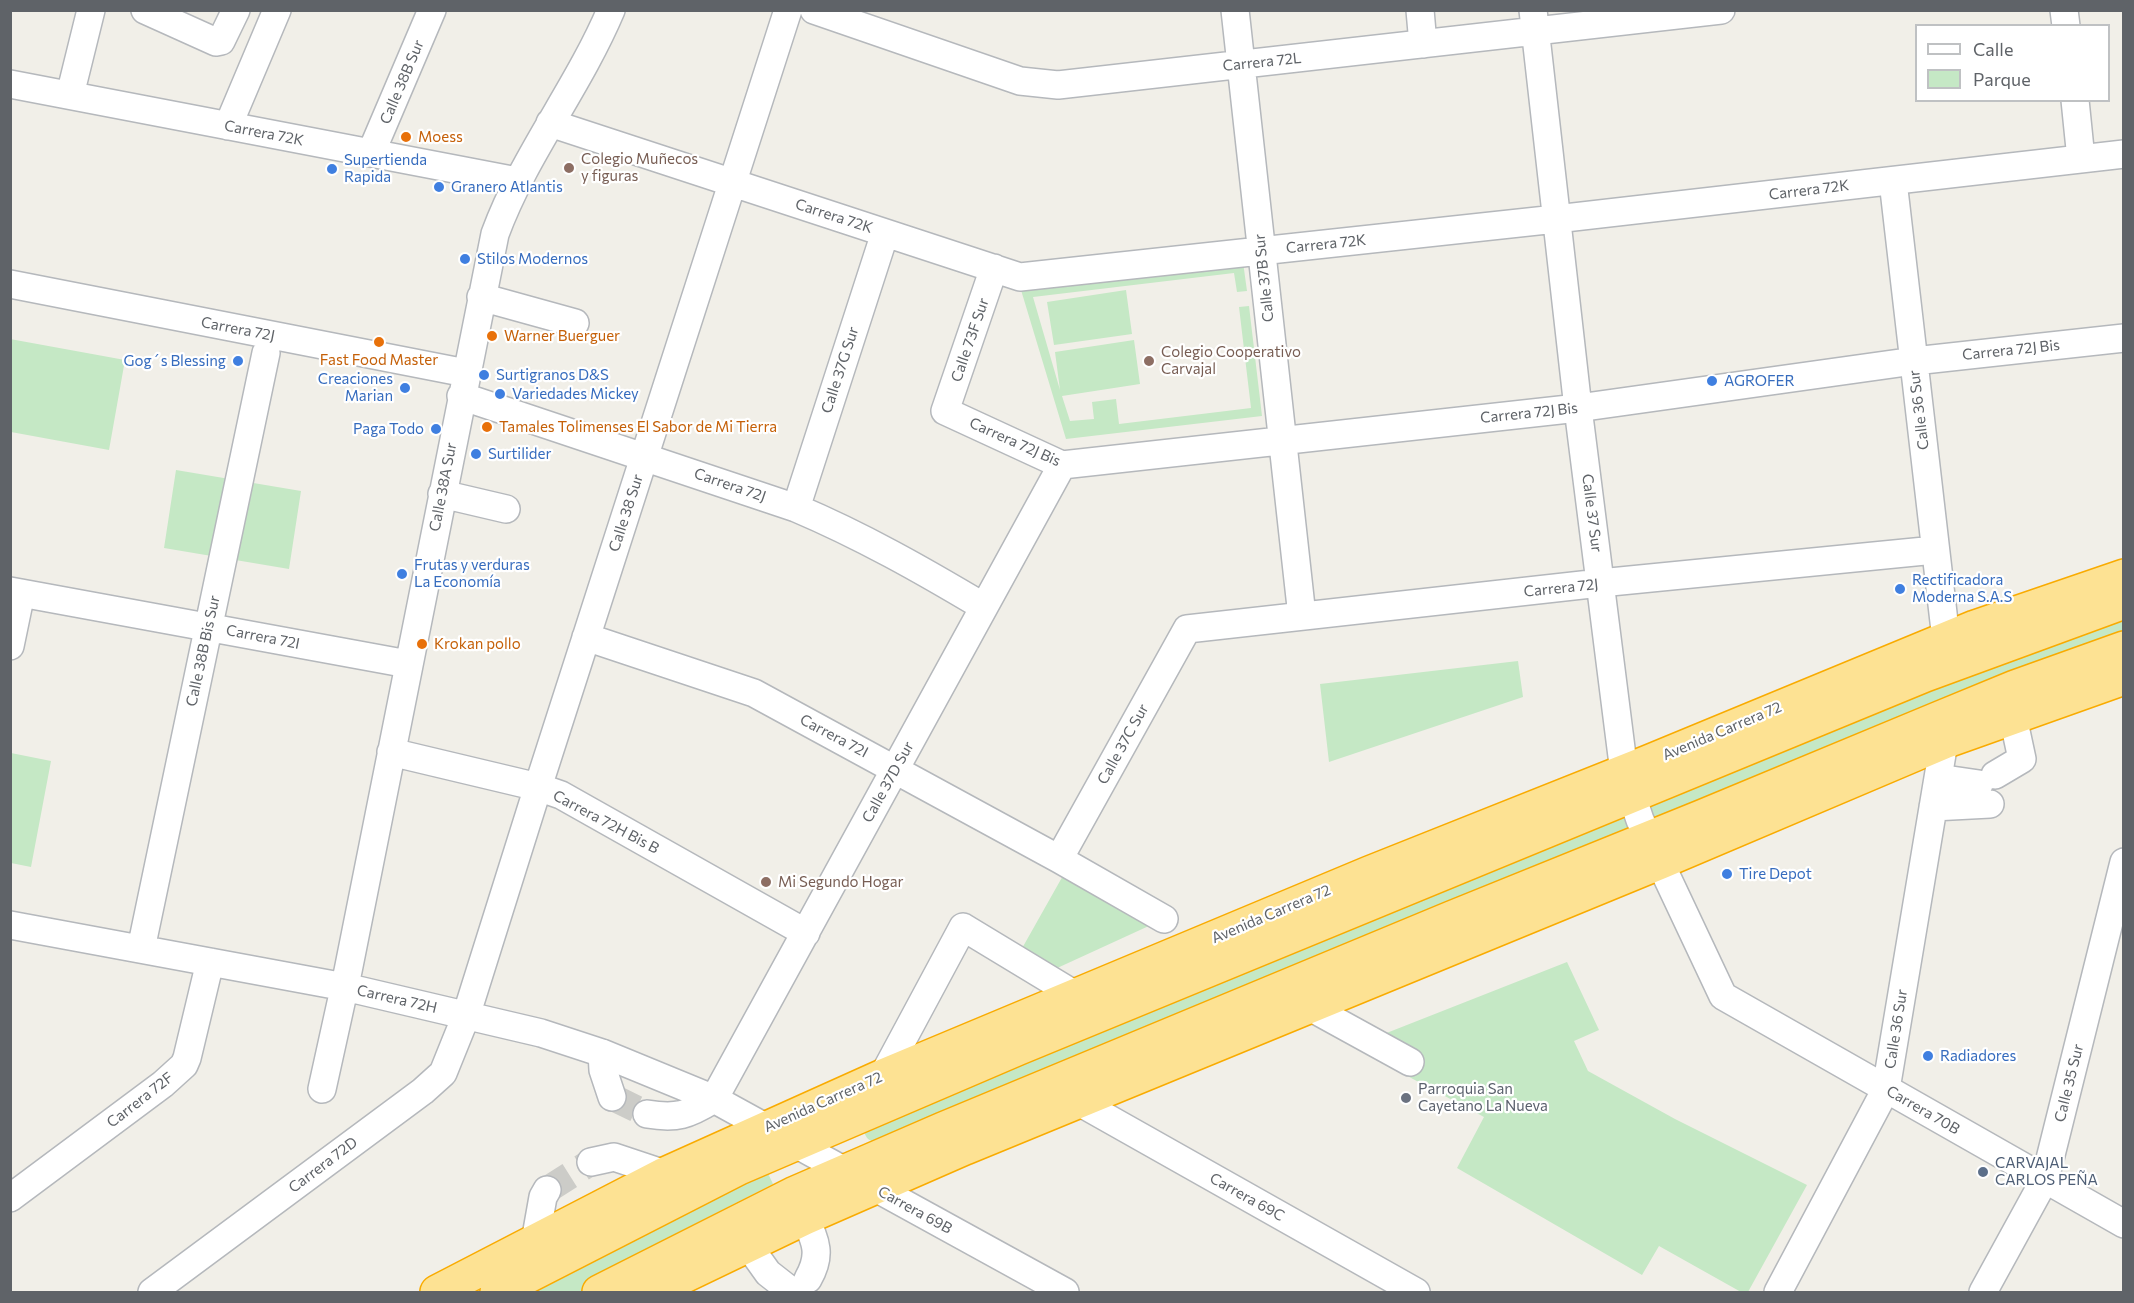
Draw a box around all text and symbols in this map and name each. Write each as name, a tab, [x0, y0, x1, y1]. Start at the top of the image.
legend	[1915, 24, 2110, 102]
street label: Calle 38B Sur	[376, 37, 428, 127]
text: Calle	[1973, 38, 2013, 60]
street label: Carrera 72L	[1222, 49, 1302, 75]
text: Parque	[1973, 68, 2031, 90]
street label: Carrera 72K	[223, 116, 305, 150]
place label: Moess	[418, 128, 463, 146]
marker: Moess	[399, 130, 413, 144]
place label: Colegio Muñecos y figuras	[581, 150, 698, 185]
place label: Supertienda Rapida	[344, 151, 427, 186]
marker: Colegio Muñecos y figuras	[562, 161, 576, 175]
marker: Supertienda Rapida	[325, 162, 339, 176]
street label: Carrera 72K	[1768, 176, 1850, 204]
place label: Granero Atlantis	[451, 178, 563, 196]
marker: Granero Atlantis	[432, 180, 446, 194]
street label: Carrera 72K	[793, 195, 875, 237]
street label: Carrera 72K	[1285, 231, 1367, 257]
street label: Calle 37B Sur	[1250, 233, 1278, 323]
place label: Stilos Modernos	[477, 250, 588, 268]
marker: Stilos Modernos	[458, 252, 472, 266]
street label: Calle 73F Sur	[947, 296, 993, 384]
street label: Carrera 72J	[200, 313, 276, 345]
street label: Calle 37G Sur	[818, 324, 862, 416]
place label: Warner Buerguer	[504, 327, 620, 345]
marker: Warner Buerguer	[485, 329, 499, 343]
marker: Fast Food Master	[372, 335, 386, 349]
street label: Carrera 72J Bis	[1961, 336, 2061, 364]
place label: Colegio Cooperativo Carvajal	[1161, 343, 1301, 378]
place label: Fast Food Master	[320, 351, 438, 369]
place label: Gog´s Blessing	[124, 352, 226, 370]
marker: Gog´s Blessing	[231, 354, 245, 368]
marker: Colegio Cooperativo Carvajal	[1142, 354, 1156, 368]
place label: Surtigranos D&S	[496, 366, 609, 384]
marker: Surtigranos D&S	[477, 368, 491, 382]
street label: Calle 36 Sur	[1905, 369, 1933, 451]
place label: Creaciones Marian	[318, 370, 393, 405]
place label: AGROFER	[1724, 372, 1795, 390]
marker: AGROFER	[1705, 374, 1719, 388]
marker: Creaciones Marian	[398, 381, 412, 395]
place label: Variedades Mickey	[512, 385, 639, 403]
marker: Variedades Mickey	[493, 387, 507, 401]
street label: Carrera 72J Bis	[1479, 399, 1579, 427]
street label: Carrera 72J Bis	[967, 414, 1063, 470]
place label: Tamales Tolimenses El Sabor de Mi Tierra	[499, 418, 777, 436]
place label: Paga Todo	[353, 420, 424, 438]
marker: Tamales Tolimenses El Sabor de Mi Tierra	[480, 420, 494, 434]
marker: Paga Todo	[429, 422, 443, 436]
street label: Calle 38A Sur	[426, 441, 460, 533]
place label: Surtilider	[488, 445, 551, 463]
marker: Surtilider	[469, 447, 483, 461]
street label: Carrera 72J	[692, 464, 768, 506]
street label: Calle 38 Sur	[605, 472, 647, 554]
street label: Calle 37 Sur	[1578, 473, 1606, 553]
place label: Frutas y verduras La Economía	[414, 556, 530, 591]
marker: Frutas y verduras La Economía	[395, 567, 409, 581]
place label: Rectificadora Moderna S.A.S	[1912, 571, 2012, 606]
street label: Carrera 72J	[1523, 575, 1599, 601]
marker: Rectificadora Moderna S.A.S	[1893, 582, 1907, 596]
street label: Calle 38B Bis Sur	[182, 594, 224, 708]
street label: Carrera 72I	[225, 621, 301, 653]
place label: Krokan pollo	[434, 635, 521, 653]
marker: Krokan pollo	[415, 637, 429, 651]
street label: Avenida Carrera 72	[1660, 698, 1784, 764]
street label: Calle 37C Sur	[1094, 701, 1152, 787]
street label: Carrera 72I	[797, 711, 871, 761]
street label: Calle 37D Sur	[858, 738, 918, 826]
street label: Carrera 72H Bis B	[550, 786, 662, 858]
place label: Tire Depot	[1739, 865, 1812, 883]
marker: Tire Depot	[1720, 867, 1734, 881]
place label: Mi Segundo Hogar	[778, 873, 903, 891]
marker: Mi Segundo Hogar	[759, 875, 773, 889]
street label: Avenida Carrera 72	[1209, 881, 1333, 947]
street label: Carrera 72H	[355, 981, 439, 1017]
street label: Calle 36 Sur	[1881, 988, 1911, 1070]
street label: Calle 35 Sur	[2051, 1042, 2087, 1124]
place label: Radiadores	[1940, 1047, 2016, 1065]
marker: Radiadores	[1921, 1049, 1935, 1063]
street label: Avenida Carrera 72	[761, 1068, 885, 1136]
street label: Carrera 72F	[103, 1069, 177, 1131]
place label: Parroquia San Cayetano La Nueva	[1418, 1080, 1548, 1115]
street label: Carrera 70B	[1883, 1082, 1963, 1138]
marker: Parroquia San Cayetano La Nueva	[1399, 1091, 1413, 1105]
street label: Carrera 72D	[285, 1133, 361, 1197]
place label: CARVAJAL CARLOS PEÑA	[1995, 1154, 2098, 1189]
marker: CARVAJAL CARLOS PEÑA	[1976, 1165, 1990, 1179]
street label: Carrera 69C	[1207, 1169, 1287, 1225]
street label: Carrera 69B	[875, 1182, 955, 1238]

